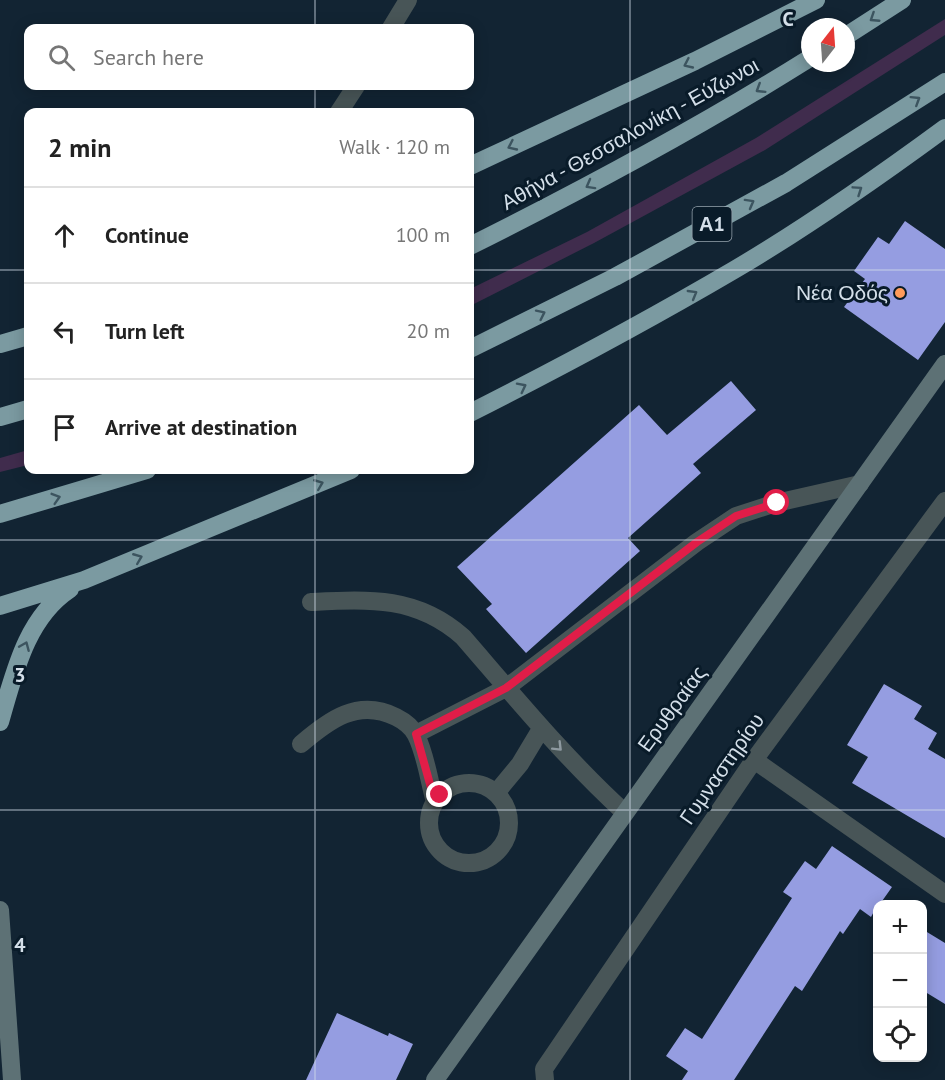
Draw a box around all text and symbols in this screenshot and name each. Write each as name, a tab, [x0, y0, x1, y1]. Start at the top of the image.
text: C	[782, 6, 794, 32]
one-way arrow	[870, 11, 881, 22]
north arrow	[801, 18, 855, 72]
search box	[24, 24, 474, 90]
icon: search	[45, 41, 78, 74]
text: Search here	[93, 43, 204, 71]
street label: Αθήνα - Θεσσαλονίκη - Εύζωνοι	[496, 51, 764, 216]
one-way arrow	[684, 56, 695, 68]
one-way arrow	[756, 82, 766, 94]
one-way arrow	[910, 96, 920, 108]
text: 2 min	[48, 131, 111, 164]
text: Walk · 120 m	[339, 134, 450, 160]
one-way arrow	[507, 139, 518, 151]
one-way arrow	[586, 178, 597, 189]
one-way arrow	[852, 186, 863, 197]
one-way arrow	[744, 199, 754, 210]
road number: Α1	[692, 207, 732, 241]
icon: ahead	[48, 219, 81, 252]
text: Continue	[105, 221, 189, 249]
text: 100 m	[396, 222, 450, 248]
place label: Νέα Οδός	[796, 279, 888, 306]
marker: Νέα Οδός	[893, 286, 907, 300]
one-way arrow	[687, 290, 697, 301]
one-way arrow	[534, 310, 545, 321]
icon: left	[48, 315, 81, 348]
text: Turn left	[105, 317, 185, 345]
text: 20 m	[407, 318, 450, 344]
one-way arrow	[515, 383, 526, 394]
icon: arrive	[48, 411, 81, 444]
text: Arrive at destination	[105, 413, 297, 441]
one-way arrow	[312, 479, 323, 491]
route start	[763, 489, 789, 515]
one-way arrow	[50, 493, 61, 505]
one-way arrow	[132, 552, 143, 565]
one-way arrow	[18, 642, 30, 653]
street label: Ερυθραίας	[631, 660, 712, 757]
text: 3	[14, 662, 26, 688]
street label: Γυμναστηρίου	[673, 708, 770, 830]
one-way arrow	[551, 739, 562, 750]
route end	[426, 781, 452, 807]
map controls	[873, 900, 927, 1062]
button: +	[873, 900, 927, 954]
text: 4	[14, 932, 26, 958]
button: −	[873, 954, 927, 1008]
button: locate	[873, 1008, 927, 1062]

